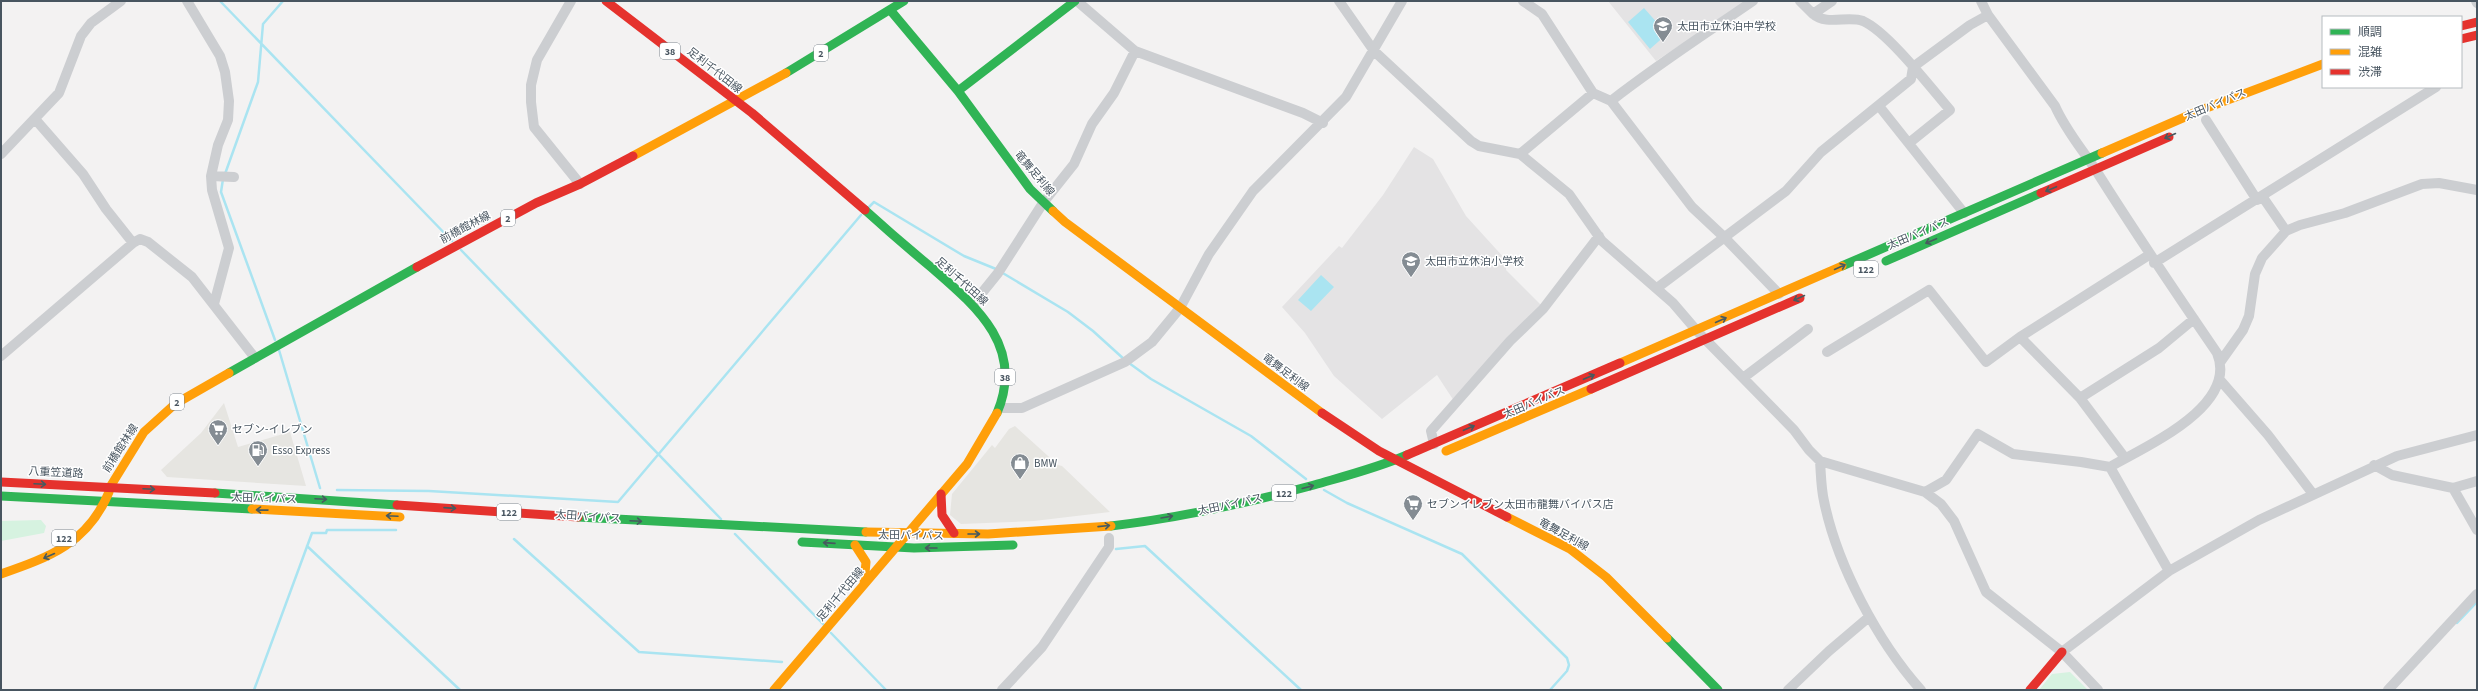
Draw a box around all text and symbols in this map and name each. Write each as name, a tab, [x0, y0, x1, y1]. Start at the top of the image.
school or university icon: 太田市立休泊中学校	[1652, 15, 1674, 43]
legend	[2322, 16, 2462, 88]
place label: 太田市立休泊中学校	[1677, 19, 1776, 34]
text: 順調	[2358, 24, 2382, 41]
road number: 38	[660, 43, 680, 59]
street label: 足利千代田線	[684, 44, 745, 97]
text: 混雑	[2358, 44, 2382, 61]
road number: 2	[814, 45, 828, 61]
text: 渋滞	[2358, 64, 2382, 81]
street label: 太田バイパス	[2182, 85, 2248, 124]
one-way arrow	[2164, 133, 2176, 141]
street label: 竜舞足利線	[1011, 147, 1058, 199]
one-way arrow	[2045, 186, 2057, 194]
street label: 前橋館林線	[437, 208, 493, 247]
road number: 2	[501, 210, 515, 226]
street label: 太田バイパス	[1885, 214, 1951, 253]
one-way arrow	[1926, 238, 1938, 245]
school or university icon: 太田市立休泊小学校	[1400, 250, 1422, 278]
street label: 足利千代田線	[932, 254, 991, 309]
place label: 太田市立休泊小学校	[1425, 254, 1524, 269]
road number: 122	[1854, 261, 1878, 277]
one-way arrow	[1833, 263, 1845, 270]
one-way arrow	[1794, 295, 1806, 303]
one-way arrow	[1715, 316, 1727, 323]
street label: 竜舞足利線	[1259, 350, 1312, 395]
road number: 38	[995, 369, 1015, 385]
one-way arrow	[1582, 373, 1594, 380]
street label: 太田バイパス	[1501, 383, 1567, 422]
road number: 2	[170, 394, 184, 410]
supermarket icon: セブン-イレブン	[207, 418, 229, 446]
street label: 前橋館林線	[99, 421, 142, 475]
place label: セブン-イレブン	[232, 422, 312, 437]
one-way arrow	[1463, 424, 1475, 432]
fuel station icon: Esso Express	[247, 439, 269, 467]
place label: Esso Express	[272, 443, 330, 458]
shop icon: BMW	[1009, 452, 1031, 480]
place label: BMW	[1034, 456, 1057, 471]
street label: 八重笠道路	[28, 464, 84, 481]
one-way arrow	[33, 480, 46, 487]
one-way arrow	[1301, 483, 1314, 490]
road number: 122	[1272, 485, 1296, 501]
one-way arrow	[142, 486, 155, 493]
street label: 太田バイパス	[231, 490, 297, 507]
street label: 太田バイパス	[1196, 490, 1264, 519]
supermarket icon: セブンイレブン太田市龍舞バイパス店	[1402, 493, 1424, 521]
one-way arrow	[314, 495, 327, 503]
place label: セブンイレブン太田市龍舞バイパス店	[1427, 497, 1614, 512]
road number: 122	[497, 504, 521, 520]
one-way arrow	[443, 505, 456, 512]
one-way arrow	[256, 506, 269, 514]
street label: 太田バイパス	[555, 507, 621, 526]
one-way arrow	[386, 513, 399, 520]
one-way arrow	[1160, 513, 1173, 521]
street label: 竜舞足利線	[1536, 515, 1591, 554]
one-way arrow	[629, 517, 642, 524]
one-way arrow	[1097, 522, 1110, 530]
street label: 太田バイパス	[878, 527, 944, 544]
road number: 122	[52, 530, 76, 546]
one-way arrow	[967, 530, 980, 537]
one-way arrow	[823, 540, 836, 547]
one-way arrow	[925, 544, 938, 552]
one-way arrow	[43, 553, 55, 561]
street label: 足利千代田線	[813, 564, 867, 624]

